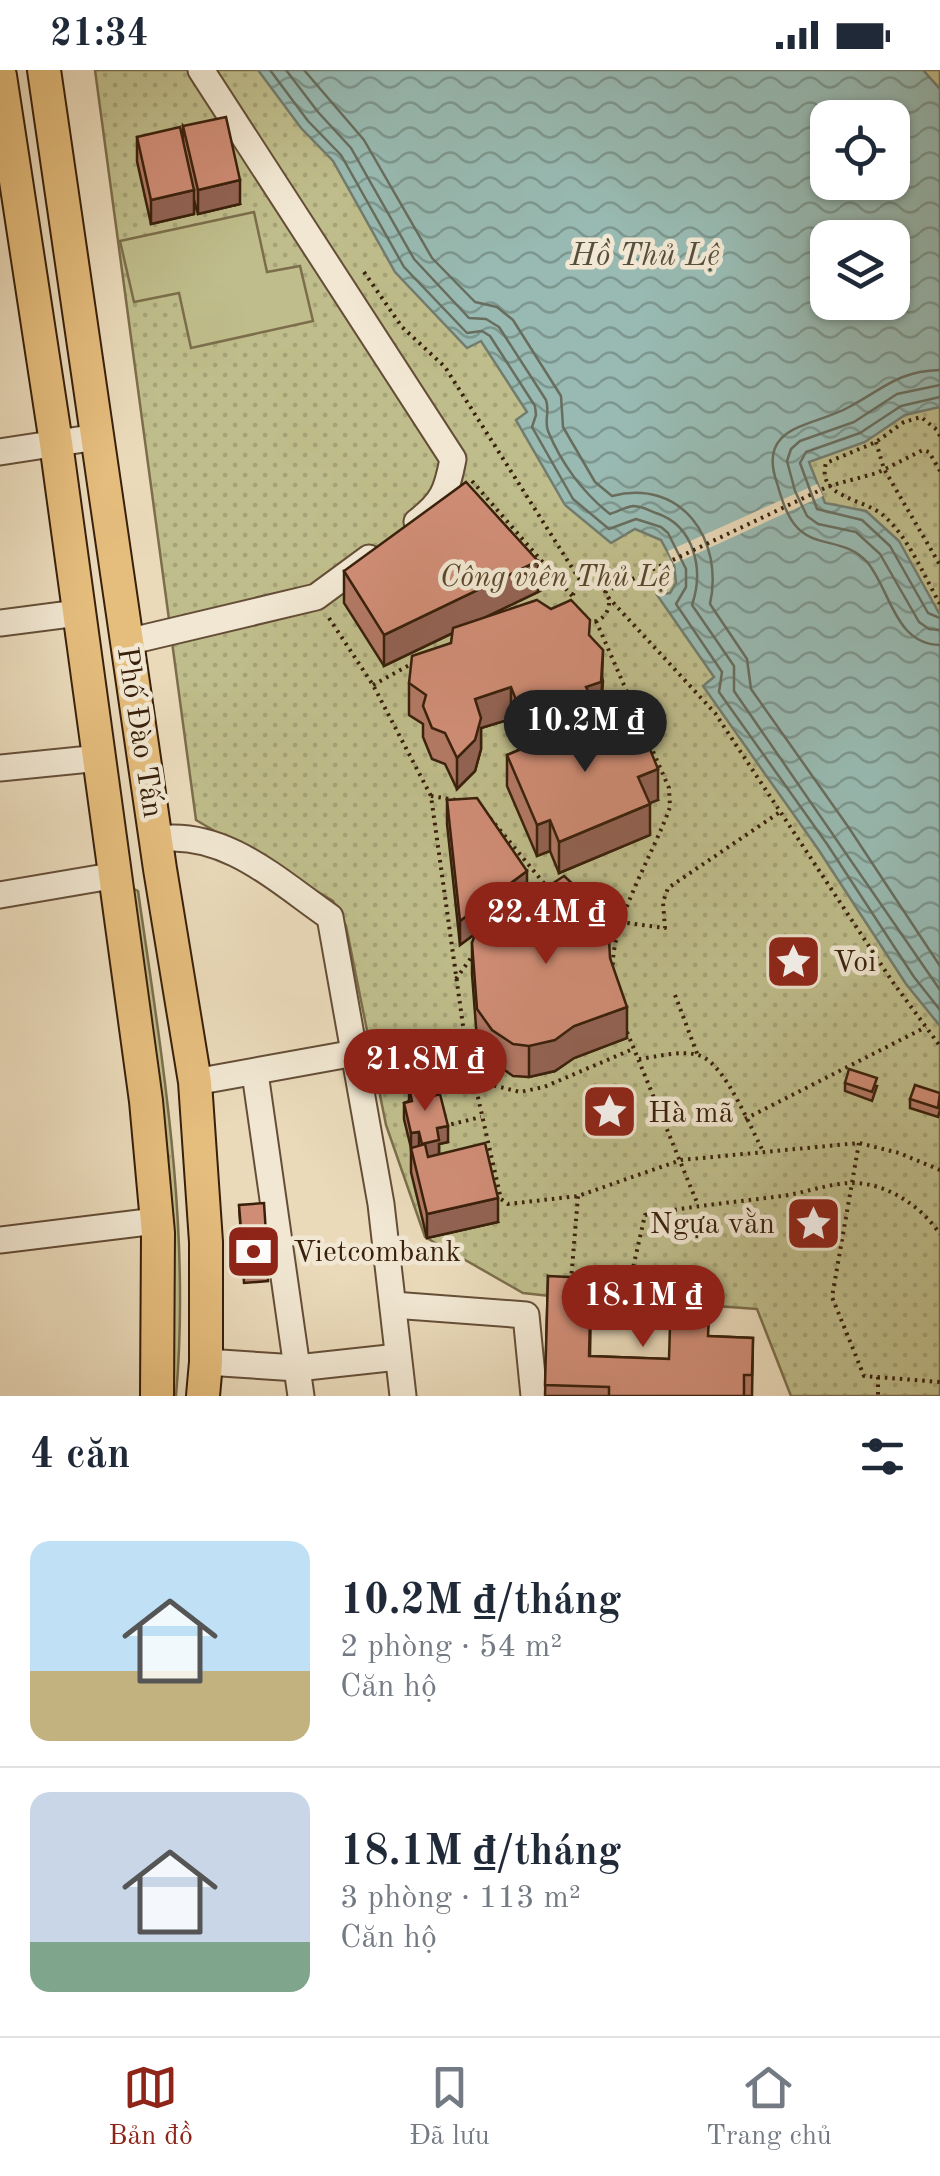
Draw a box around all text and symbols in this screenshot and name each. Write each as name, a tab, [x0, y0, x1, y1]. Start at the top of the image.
text: 21:34	[50, 16, 149, 54]
map controls	[810, 100, 910, 320]
button: locate	[810, 100, 910, 200]
button: layers	[810, 220, 910, 320]
water label: Hồ Thủ Lệ	[569, 238, 721, 273]
park label: Công viên Thủ Lệ	[440, 563, 671, 593]
street label: Phố Đào Tấn	[111, 645, 168, 820]
pin: 10.2M ₫	[493, 690, 677, 775]
text: 10.2M ₫	[526, 706, 644, 738]
pin: 22.4M ₫	[454, 882, 638, 967]
text: 22.4M ₫	[487, 898, 605, 930]
place icon: Voi	[764, 931, 824, 991]
place label: Voi	[833, 948, 876, 978]
pin: 21.8M ₫	[333, 1029, 517, 1114]
text: 21.8M ₫	[366, 1045, 484, 1077]
place icon: Hà mã	[579, 1082, 639, 1142]
place label: Hà mã	[648, 1099, 734, 1129]
place icon: Ngựa vằn	[784, 1193, 844, 1253]
place label: Ngựa vằn	[650, 1207, 775, 1240]
bank icon: Vietcombank	[224, 1221, 284, 1281]
place label: Vietcombank	[293, 1238, 461, 1268]
pin: 18.1M ₫	[551, 1265, 735, 1350]
text: 18.1M ₫	[584, 1281, 702, 1313]
icon: filters	[855, 1429, 910, 1484]
text: 4 căn	[30, 1435, 130, 1477]
icon: home	[110, 1581, 230, 1701]
text: 10.2M ₫/tháng	[340, 1581, 621, 1623]
text: 2 phòng · 54 m²	[340, 1632, 562, 1664]
text: Căn hộ	[340, 1672, 437, 1704]
icon: home	[110, 1832, 230, 1952]
text: 18.1M ₫/tháng	[340, 1832, 621, 1874]
text: 3 phòng · 113 m²	[340, 1883, 581, 1915]
text: Căn hộ	[340, 1923, 437, 1955]
tab: Bản đồ	[108, 2060, 193, 2155]
tab: Đã lưu	[409, 2060, 490, 2155]
tab: Trang chủ	[706, 2060, 832, 2155]

